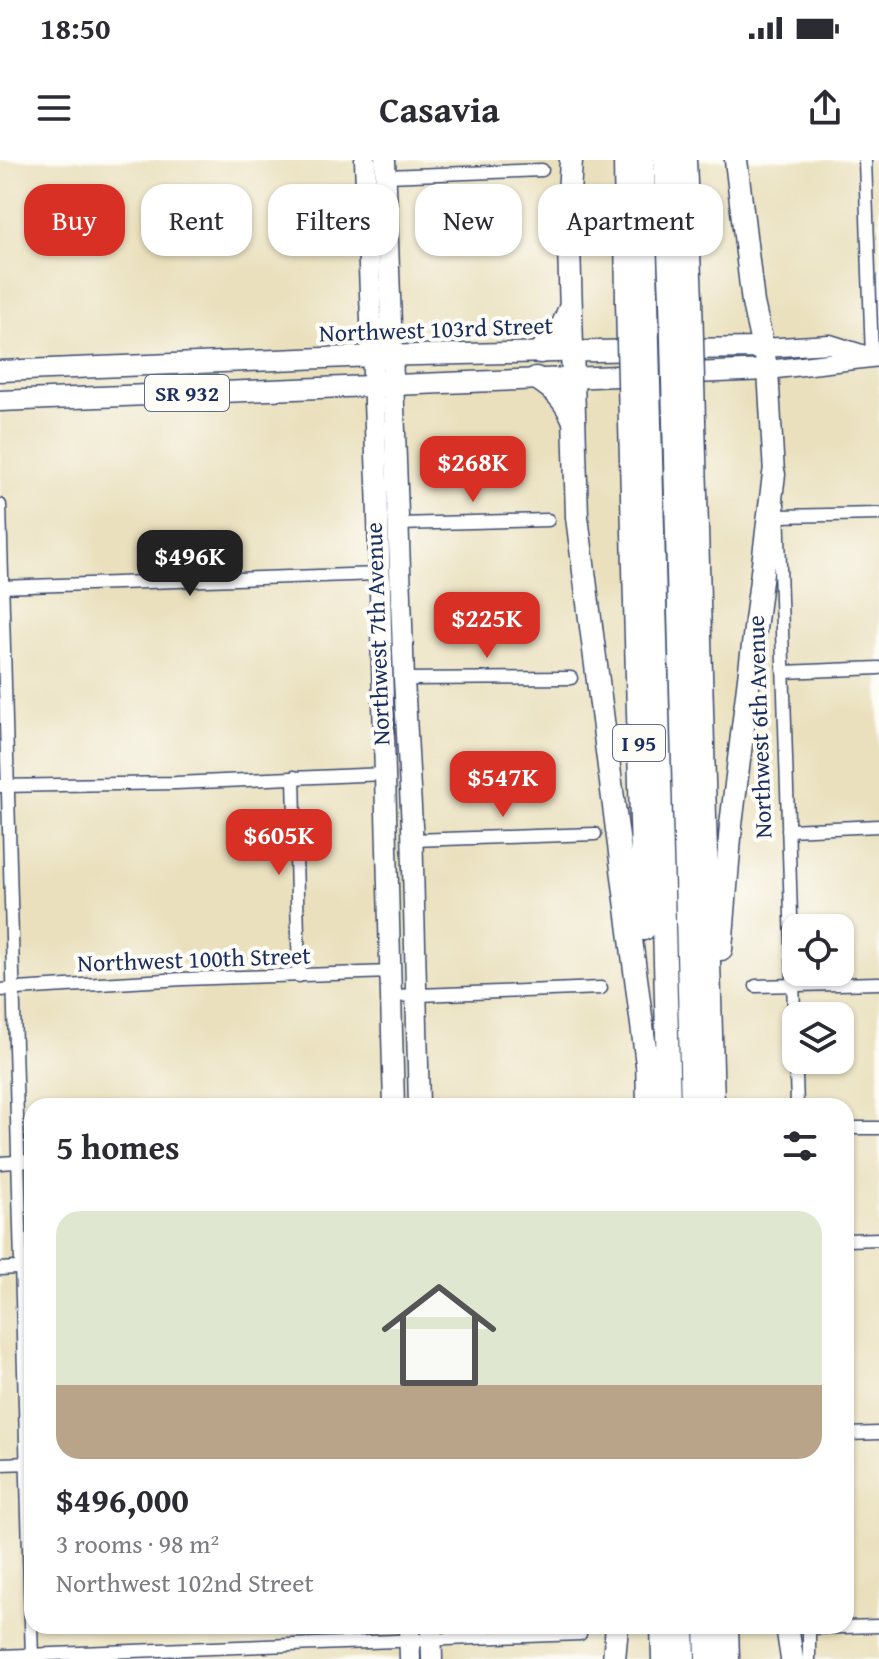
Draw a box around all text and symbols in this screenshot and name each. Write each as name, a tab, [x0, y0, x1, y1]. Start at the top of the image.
text: 18:50	[40, 6, 111, 50]
text: Casavia	[379, 82, 500, 135]
icon: menu	[32, 86, 76, 130]
icon: share	[803, 86, 847, 130]
chip: Buy	[24, 184, 125, 256]
chip: Rent	[141, 184, 252, 256]
chip: Filters	[268, 184, 399, 256]
chip: New	[415, 184, 522, 256]
chip: Apartment	[538, 184, 723, 256]
street label: Northwest 103rd Street	[318, 307, 554, 351]
road number: SR 932	[145, 375, 229, 411]
pin: $268K	[417, 436, 529, 504]
text: $268K	[438, 442, 508, 481]
street label: Northwest 7th Avenue	[356, 522, 398, 746]
pin: $496K	[134, 530, 246, 598]
text: $496K	[155, 536, 225, 575]
pin: $225K	[431, 592, 543, 660]
text: $225K	[452, 598, 522, 637]
street label: Northwest 6th Avenue	[738, 615, 780, 839]
road number: I 95	[613, 725, 665, 761]
pin: $547K	[447, 751, 559, 819]
text: $547K	[468, 757, 538, 796]
pin: $605K	[223, 809, 335, 877]
text: $605K	[244, 815, 314, 854]
map controls	[782, 914, 854, 1074]
button: locate	[782, 914, 854, 986]
street label: Northwest 100th Street	[77, 937, 312, 981]
button: layers	[782, 1002, 854, 1074]
text: 5 homes	[56, 1122, 180, 1171]
icon: filters	[778, 1124, 822, 1168]
icon: home	[367, 1263, 511, 1407]
text: $496,000	[56, 1475, 189, 1524]
text: 3 rooms · 98 m²	[56, 1524, 219, 1563]
text: Northwest 102nd Street	[56, 1563, 314, 1602]

